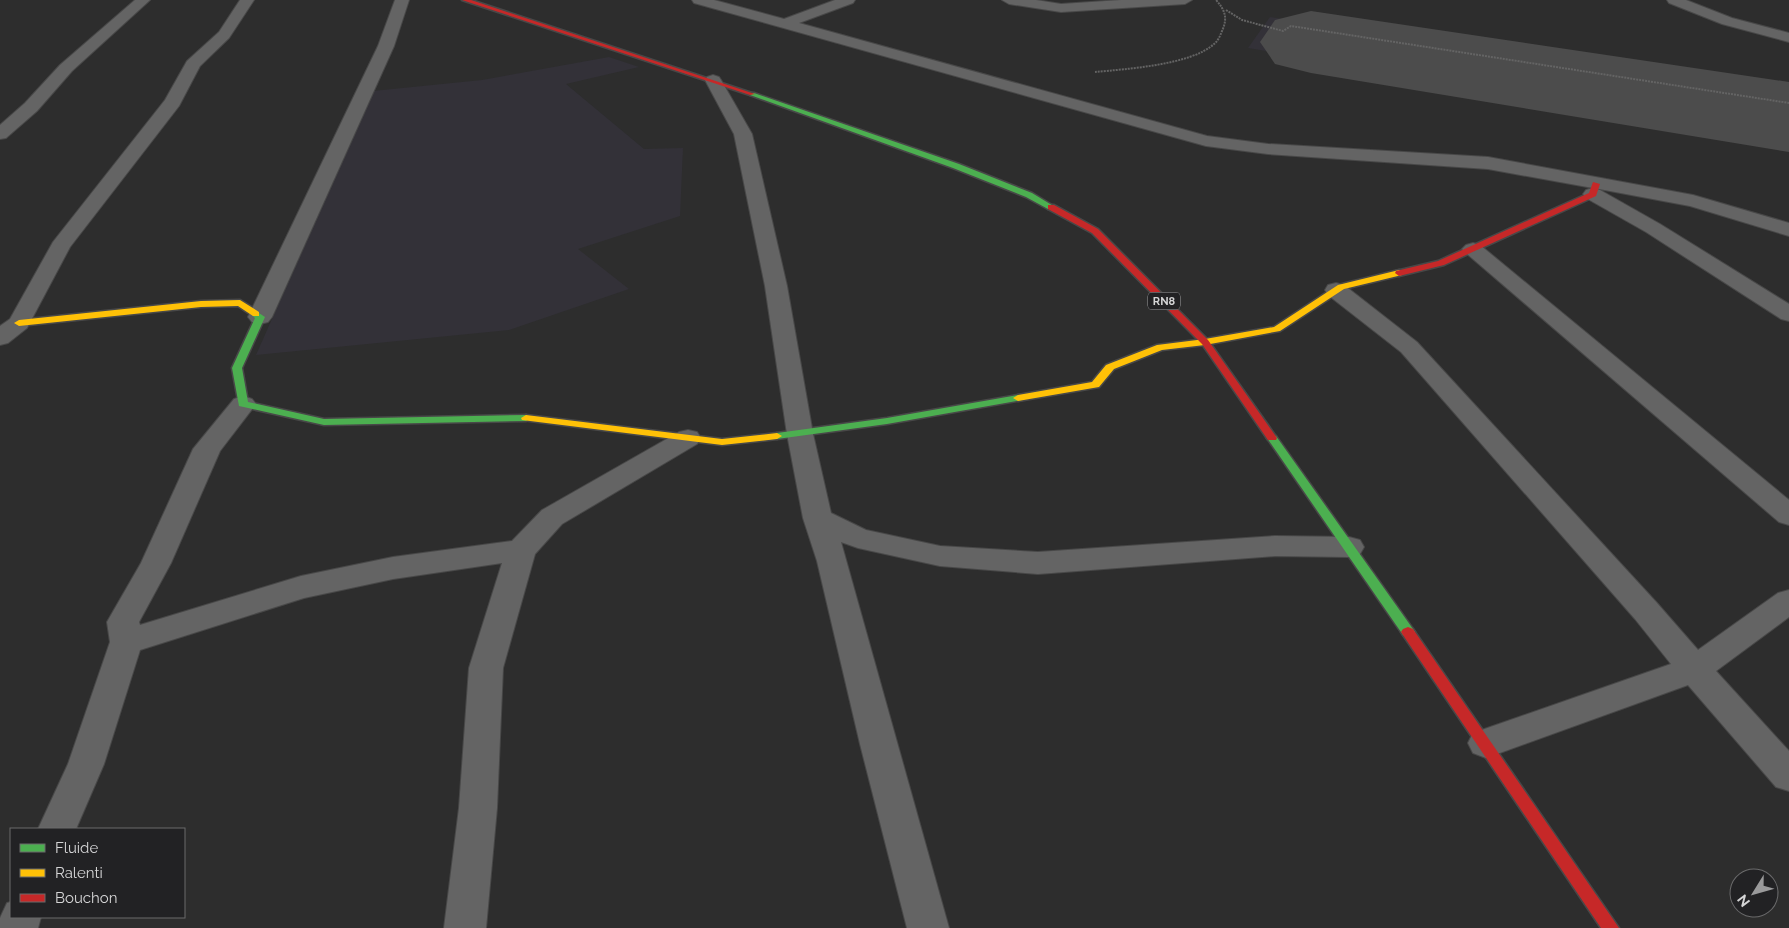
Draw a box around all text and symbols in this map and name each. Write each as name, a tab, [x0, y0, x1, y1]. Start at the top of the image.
road number: RN8	[1148, 292, 1180, 310]
legend	[10, 828, 185, 918]
text: Fluide	[55, 839, 98, 857]
text: Ralenti	[55, 864, 103, 882]
north arrow	[1729, 868, 1779, 918]
text: Bouchon	[55, 889, 117, 907]
text: N	[1734, 892, 1753, 910]

